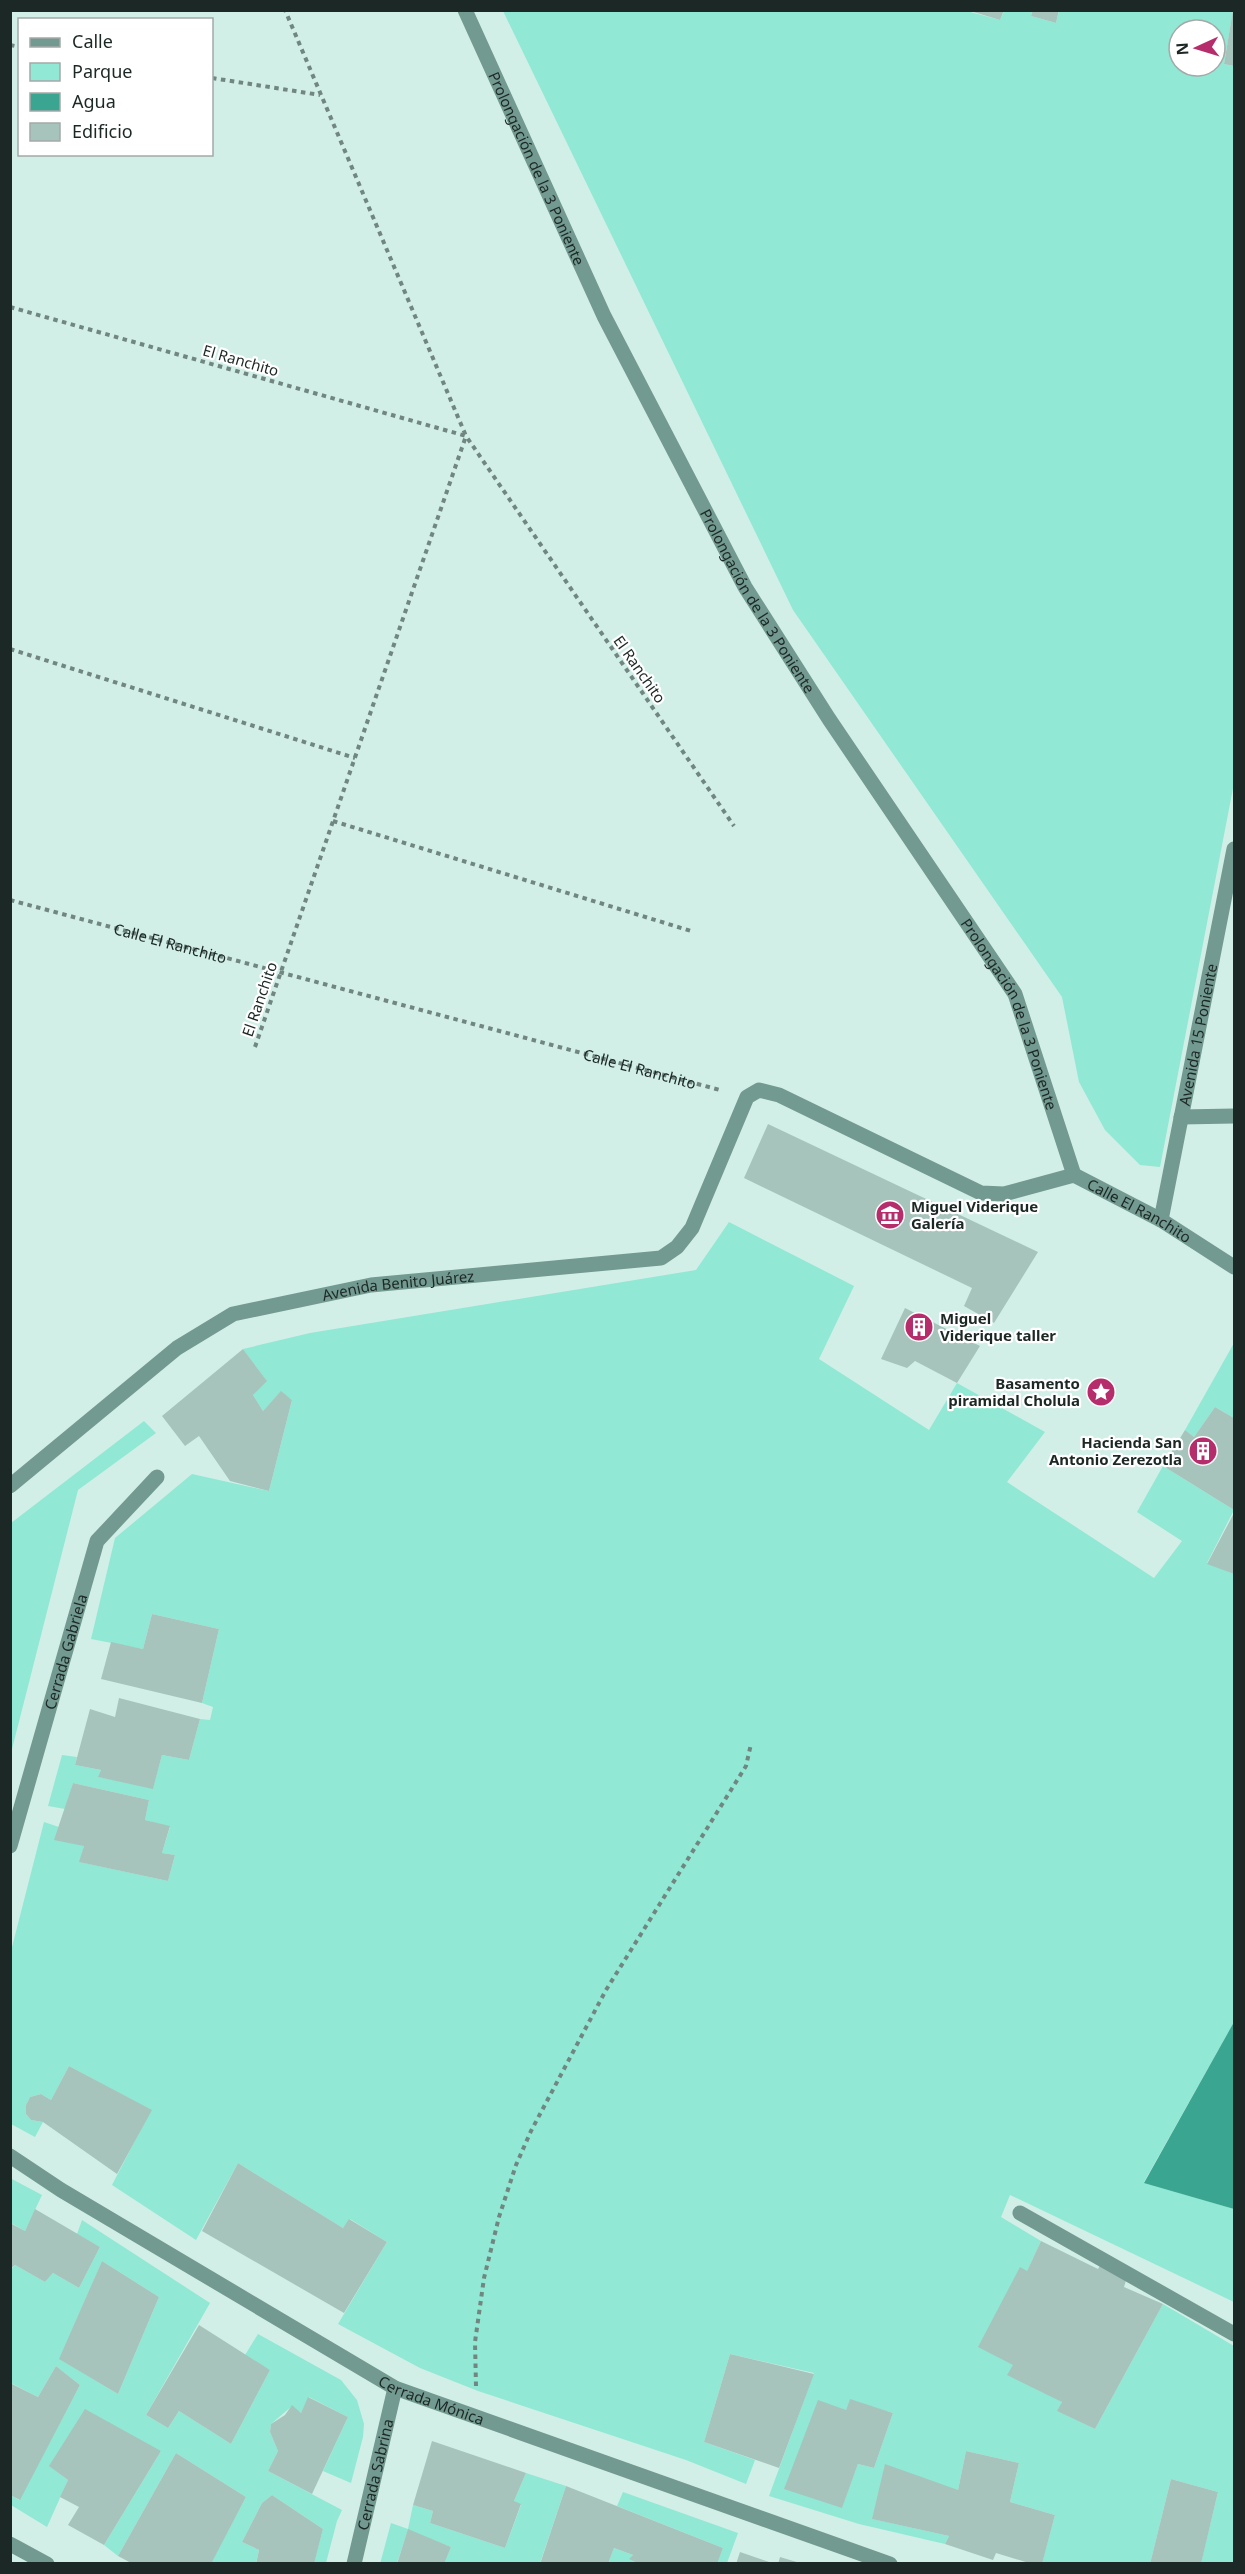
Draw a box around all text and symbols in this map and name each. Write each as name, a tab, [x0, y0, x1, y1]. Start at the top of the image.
legend	[18, 18, 213, 156]
north arrow	[1167, 18, 1227, 78]
text: Calle	[72, 29, 113, 53]
text: N	[1171, 42, 1193, 56]
text: Parque	[72, 59, 132, 83]
street label: Prolongación de la 3 Poniente	[484, 68, 590, 268]
text: Agua	[72, 89, 116, 113]
text: Edificio	[72, 119, 133, 143]
street label: El Ranchito	[201, 340, 281, 380]
street label: Prolongación de la 3 Poniente	[696, 505, 820, 697]
street label: El Ranchito	[609, 631, 671, 707]
street label: Prolongación de la 3 Poniente	[957, 914, 1062, 1112]
street label: Calle El Ranchito	[112, 918, 229, 968]
street label: El Ranchito	[237, 959, 281, 1039]
street label: Avenida 15 Poniente	[1174, 962, 1221, 1107]
street label: Calle El Ranchito	[581, 1044, 698, 1093]
street label: Calle El Ranchito	[1084, 1174, 1195, 1247]
place label: Miguel Viderique Galería	[911, 1196, 1038, 1233]
museum icon: Miguel Viderique Galería	[874, 1199, 906, 1231]
street label: Avenida Benito Juárez	[320, 1265, 475, 1305]
place label: Miguel Viderique taller	[940, 1308, 1056, 1345]
building icon: Miguel Viderique taller	[903, 1311, 935, 1343]
place label: Basamento piramidal Cholula	[948, 1373, 1080, 1410]
place icon: Basamento piramidal Cholula	[1085, 1376, 1117, 1408]
place label: Hacienda San Antonio Zerezotla	[1049, 1432, 1182, 1469]
building icon: Hacienda San Antonio Zerezotla	[1187, 1435, 1219, 1467]
street label: Cerrada Gabriela	[39, 1592, 91, 1712]
street label: Cerrada Mónica	[375, 2371, 487, 2429]
street label: Cerrada Sabrina	[352, 2417, 398, 2532]

